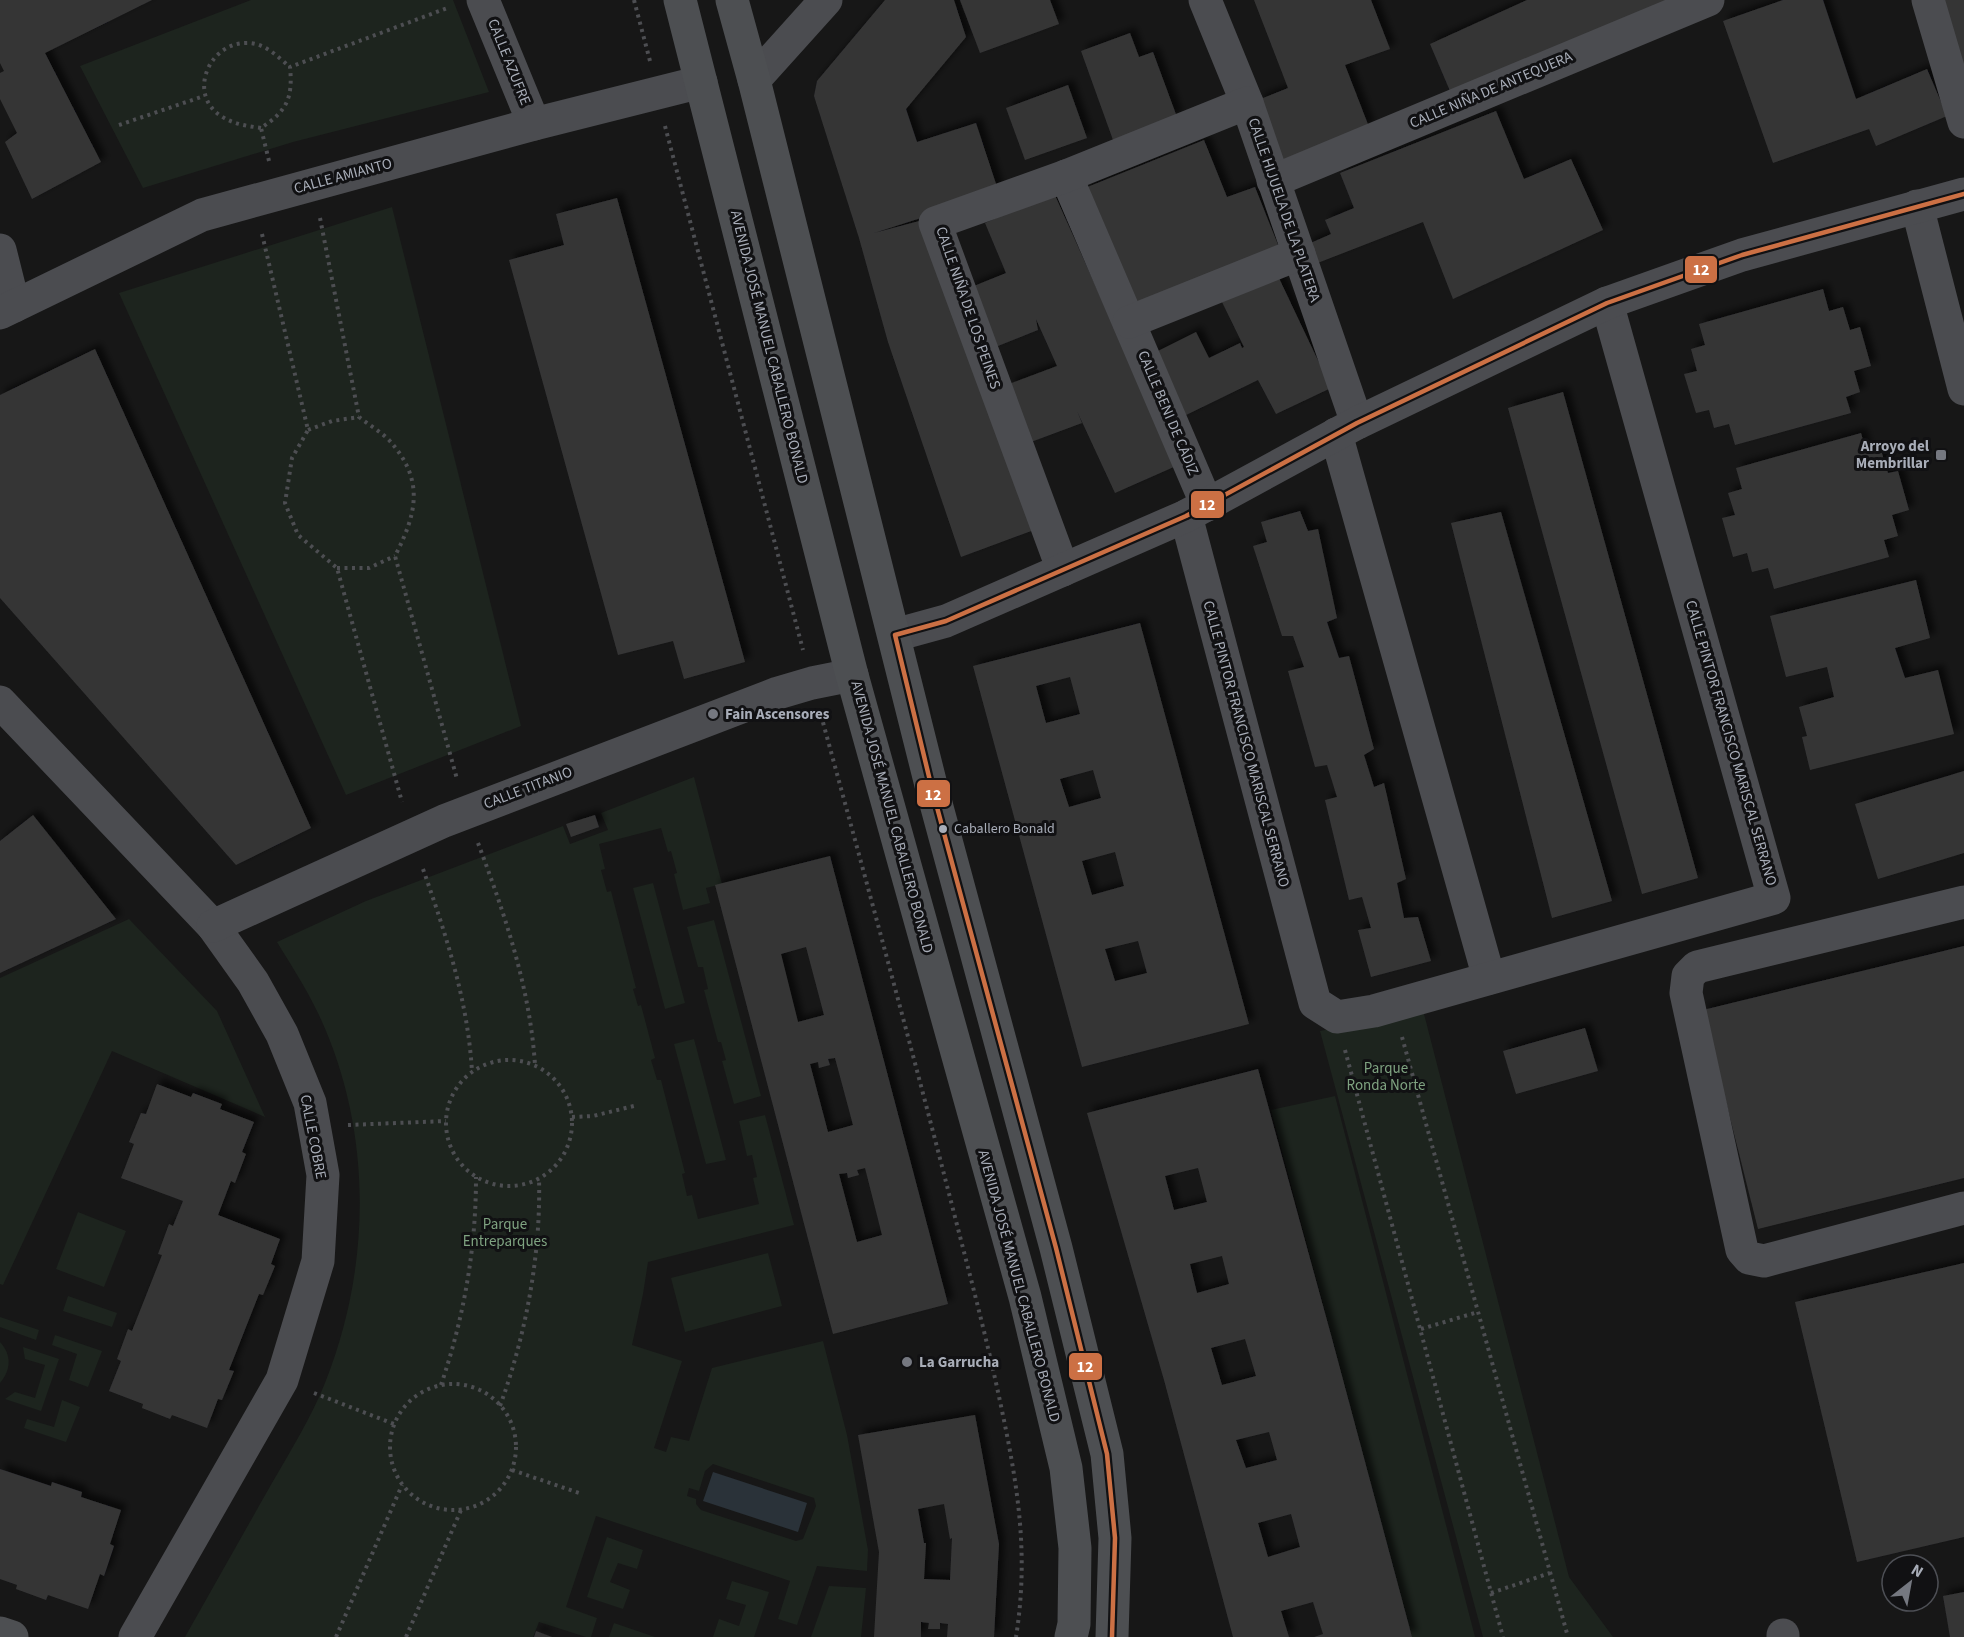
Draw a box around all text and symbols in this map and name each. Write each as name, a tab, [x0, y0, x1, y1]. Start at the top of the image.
street label: CALLE AZUFRE	[482, 16, 536, 109]
street label: CALLE NIÑA DE ANTEQUERA	[1406, 46, 1576, 134]
street label: CALLE HIJUELA DE LA PLATERA	[1243, 115, 1326, 306]
street label: CALLE AMIANTO	[292, 153, 394, 199]
street label: AVENIDA JOSÉ MANUEL CABALLERO BONALD	[725, 208, 813, 486]
street label: CALLE NIÑA DE LOS PEINES	[930, 224, 1006, 392]
line badge: 12	[1684, 255, 1718, 284]
text: 12	[1693, 259, 1709, 281]
street label: CALLE BENI DE CÁDIZ	[1132, 347, 1204, 479]
place label: Arroyo del Membrillar	[1856, 436, 1930, 474]
marker: Arroyo del Membrillar	[1934, 448, 1948, 462]
line badge: 12	[1190, 490, 1225, 519]
text: 12	[1199, 494, 1215, 516]
street label: CALLE PINTOR FRANCISCO MARISCAL SERRANO	[1198, 598, 1294, 890]
street label: CALLE PINTOR FRANCISCO MARISCAL SERRANO	[1680, 598, 1782, 888]
street label: AVENIDA JOSÉ MANUEL CABALLERO BONALD	[846, 679, 938, 955]
place label: Fain Ascensores	[725, 704, 830, 725]
marker: Fain Ascensores	[706, 707, 720, 721]
street label: CALLE TITANIO	[481, 761, 575, 815]
line badge: 12	[916, 779, 951, 808]
text: 12	[925, 784, 941, 806]
place label: Caballero Bonald	[954, 819, 1055, 839]
marker: Caballero Bonald	[937, 823, 949, 835]
park label: Parque Ronda Norte	[1347, 1058, 1425, 1096]
street label: CALLE COBRE	[295, 1093, 331, 1181]
street label: AVENIDA JOSÉ MANUEL CABALLERO BONALD	[973, 1148, 1065, 1424]
park label: Parque Entreparques	[463, 1214, 547, 1252]
place label: La Garrucha	[919, 1352, 999, 1373]
line badge: 12	[1068, 1352, 1103, 1381]
marker: La Garrucha	[900, 1355, 914, 1369]
text: 12	[1077, 1356, 1093, 1378]
north arrow	[1880, 1553, 1940, 1613]
text: N	[1907, 1559, 1927, 1583]

